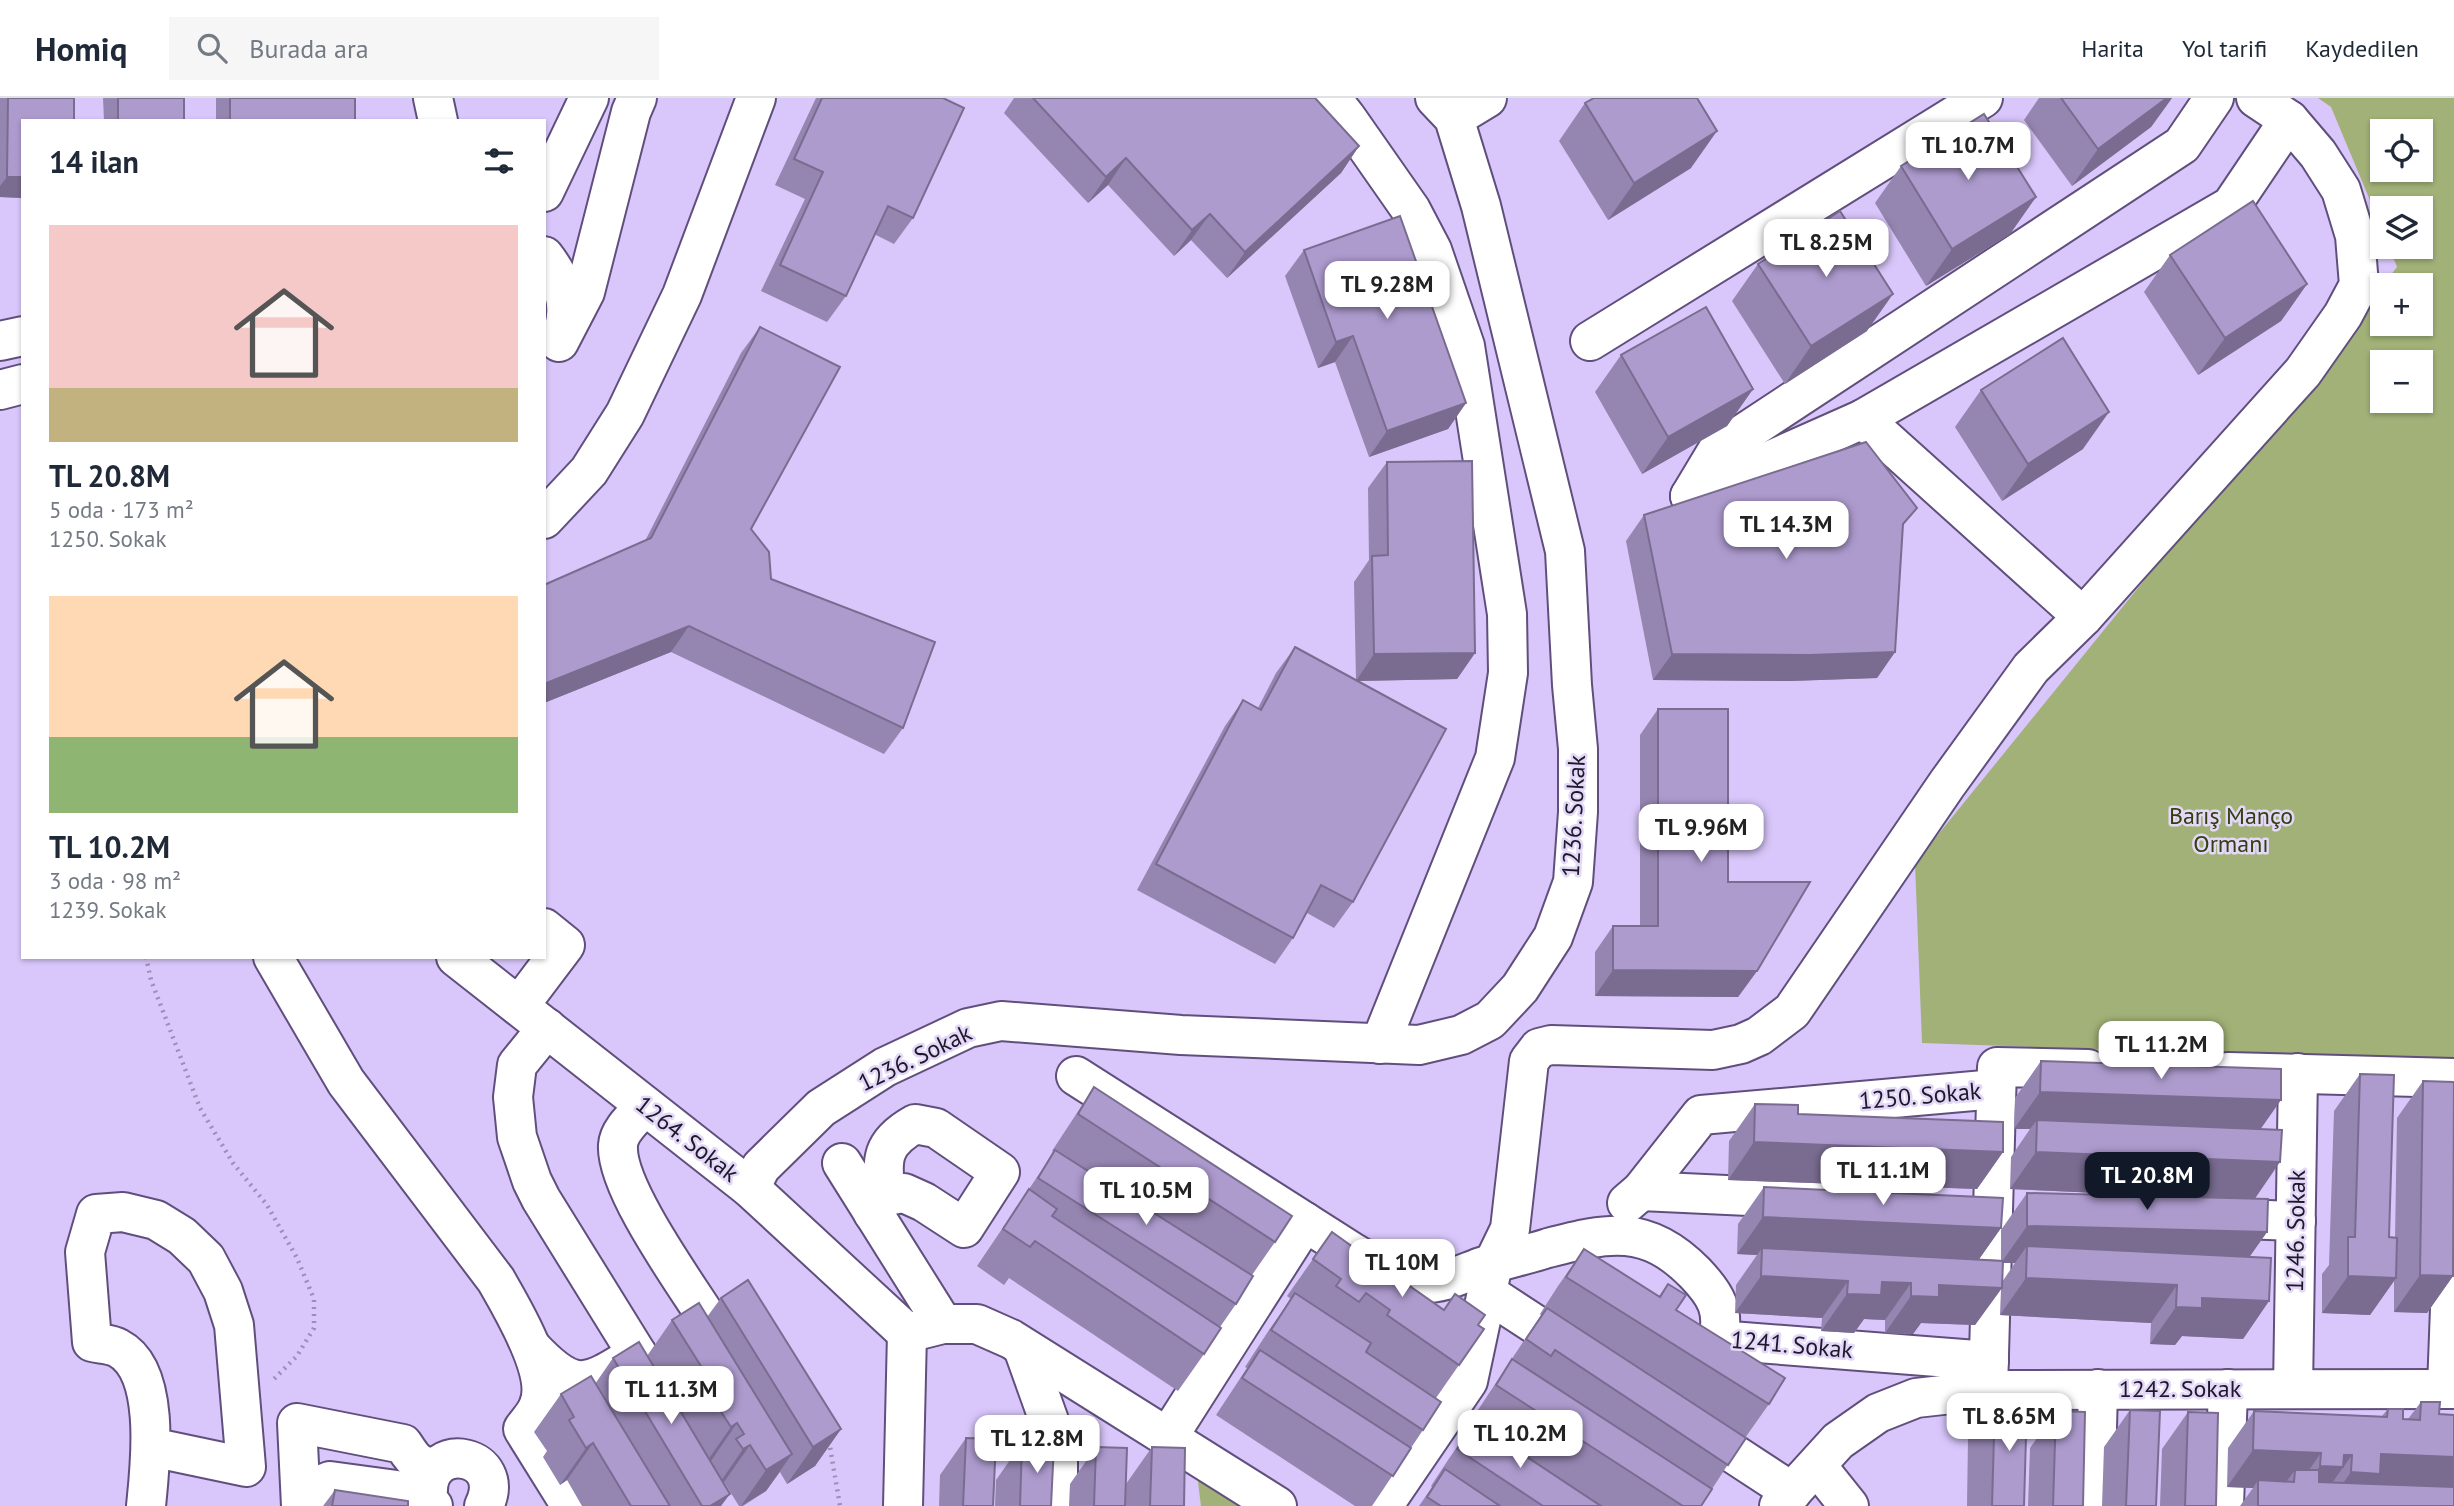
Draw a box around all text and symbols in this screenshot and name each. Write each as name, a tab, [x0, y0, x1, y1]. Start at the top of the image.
search box	[169, 17, 659, 80]
text: Homiq	[35, 27, 127, 70]
icon: search	[193, 29, 231, 67]
text: Burada ara	[249, 32, 369, 65]
text: Harita	[2081, 33, 2144, 64]
text: Yol tarifi	[2182, 33, 2267, 64]
text: Kaydedilen	[2305, 33, 2419, 64]
map controls	[2370, 119, 2433, 413]
button: locate	[2370, 119, 2433, 182]
pin: TL 10.7M	[1896, 122, 2040, 182]
text: TL 10.7M	[1922, 130, 2014, 159]
text: 14 ilan	[49, 142, 139, 181]
icon: filters	[480, 142, 518, 180]
button: layers	[2370, 196, 2433, 259]
pin: TL 8.25M	[1754, 220, 1898, 279]
text: TL 8.25M	[1780, 227, 1872, 256]
pin: TL 9.28M	[1315, 262, 1459, 321]
text: TL 9.28M	[1341, 269, 1433, 298]
icon: home	[221, 270, 347, 396]
button: +	[2370, 273, 2433, 336]
button: −	[2370, 350, 2433, 413]
text: TL 20.8M	[49, 456, 170, 495]
text: 5 oda · 173 m²	[49, 495, 194, 524]
pin: TL 14.3M	[1714, 502, 1858, 561]
text: TL 14.3M	[1740, 509, 1832, 538]
text: 1250. Sokak	[49, 524, 166, 553]
icon: home	[221, 641, 347, 767]
street label: 1236. Sokak	[1555, 753, 1592, 878]
park label: Barış Manço Ormanı	[2169, 800, 2293, 859]
pin: TL 9.96M	[1629, 804, 1773, 864]
text: TL 9.96M	[1655, 812, 1747, 841]
text: TL 10.2M	[49, 827, 170, 866]
text: 3 oda · 98 m²	[49, 866, 181, 895]
text: 1239. Sokak	[49, 895, 166, 924]
street label: 1236. Sokak	[853, 1017, 977, 1098]
pin: TL 11.2M	[2089, 1021, 2233, 1081]
text: TL 11.2M	[2115, 1029, 2207, 1058]
street label: 1250. Sokak	[1858, 1075, 1983, 1116]
street label: 1264. Sokak	[629, 1089, 746, 1189]
pin: TL 11.1M	[1811, 1148, 1955, 1207]
pin: TL 20.8M	[2075, 1152, 2219, 1212]
text: TL 11.1M	[1837, 1155, 1929, 1184]
text: TL 20.8M	[2101, 1160, 2193, 1189]
pin: TL 10.5M	[1074, 1168, 1218, 1227]
street label: 1246. Sokak	[2279, 1169, 2312, 1293]
text: TL 10.5M	[1100, 1175, 1192, 1204]
pin: TL 10M	[1345, 1240, 1459, 1299]
text: TL 10M	[1365, 1247, 1439, 1276]
street label: 1241. Sokak	[1730, 1324, 1855, 1365]
pin: TL 11.3M	[599, 1366, 743, 1426]
street label: 1242. Sokak	[2119, 1373, 2242, 1404]
text: TL 11.3M	[625, 1374, 717, 1403]
pin: TL 8.65M	[1937, 1394, 2081, 1453]
text: TL 8.65M	[1963, 1401, 2055, 1430]
pin: TL 10.2M	[1448, 1410, 1592, 1470]
pin: TL 12.8M	[965, 1416, 1109, 1475]
text: TL 10.2M	[1474, 1418, 1566, 1447]
text: TL 12.8M	[991, 1423, 1083, 1452]

